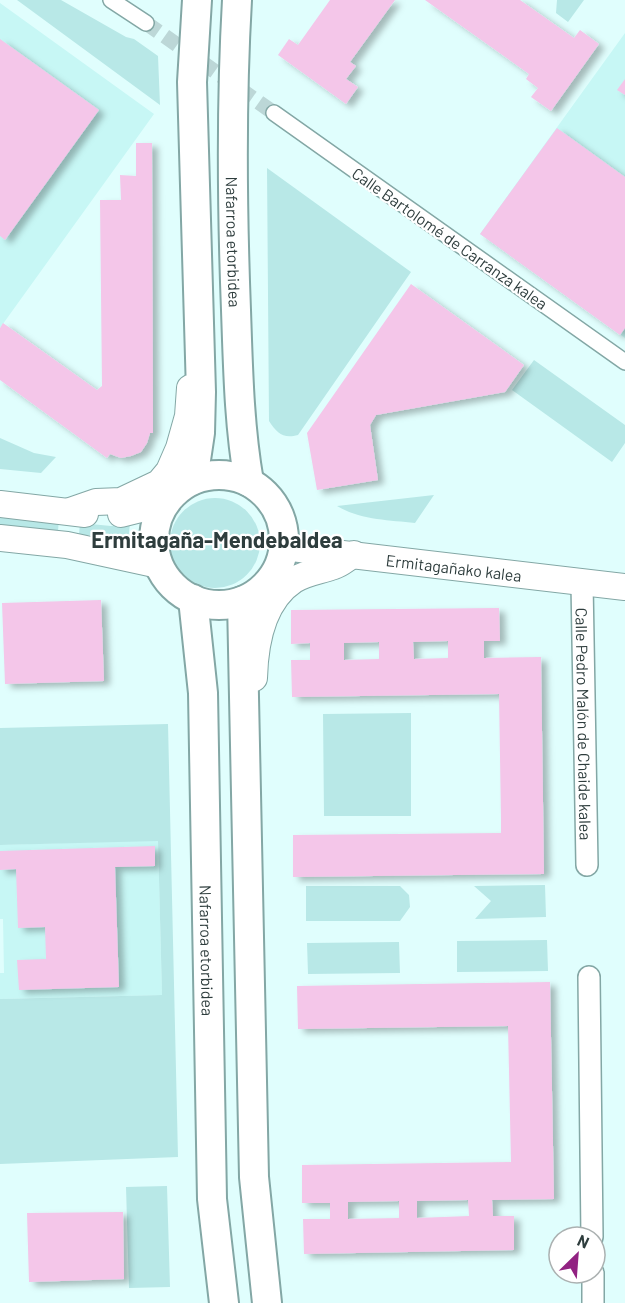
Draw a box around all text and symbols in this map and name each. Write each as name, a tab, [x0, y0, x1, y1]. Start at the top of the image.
street label: Calle Bartolomé de Carranza kalea	[349, 163, 551, 313]
street label: Nafarroa etorbidea	[223, 176, 245, 308]
district label: Ermitagaña-Mendebaldea	[91, 526, 343, 552]
street label: Ermitagañako kalea	[385, 550, 523, 584]
street label: Calle Pedro Malón de Chaide kalea	[573, 607, 596, 841]
street label: Nafarroa etorbidea	[197, 885, 218, 1016]
north arrow	[547, 1225, 607, 1285]
text: N	[575, 1230, 592, 1252]

